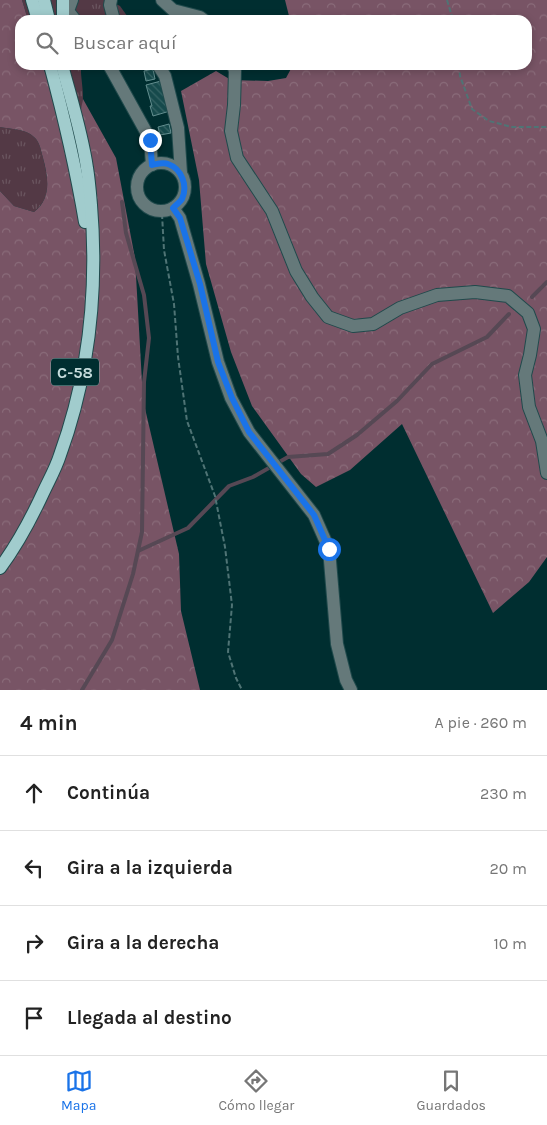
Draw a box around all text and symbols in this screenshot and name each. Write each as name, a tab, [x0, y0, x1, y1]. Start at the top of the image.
search box	[15, 15, 532, 70]
icon: search	[33, 29, 61, 57]
text: Buscar aquí	[73, 32, 177, 54]
route end	[139, 129, 162, 152]
road number: C-58	[51, 358, 99, 386]
route start	[318, 538, 341, 561]
text: 4 min	[20, 711, 78, 735]
text: A pie · 260 m	[435, 713, 527, 732]
icon: ahead	[20, 779, 48, 807]
text: Continúa	[67, 782, 150, 804]
text: 230 m	[480, 784, 527, 803]
icon: left	[20, 854, 48, 882]
text: Gira a la izquierda	[67, 857, 233, 879]
text: 20 m	[489, 859, 527, 878]
icon: right	[20, 929, 48, 957]
text: Gira a la derecha	[67, 932, 219, 954]
text: 10 m	[493, 934, 527, 953]
icon: arrive	[20, 1004, 48, 1032]
text: Llegada al destino	[67, 1007, 232, 1029]
tab: Mapa	[61, 1067, 96, 1114]
tab: Cómo llegar	[218, 1067, 294, 1114]
tab: Guardados	[416, 1067, 486, 1114]

